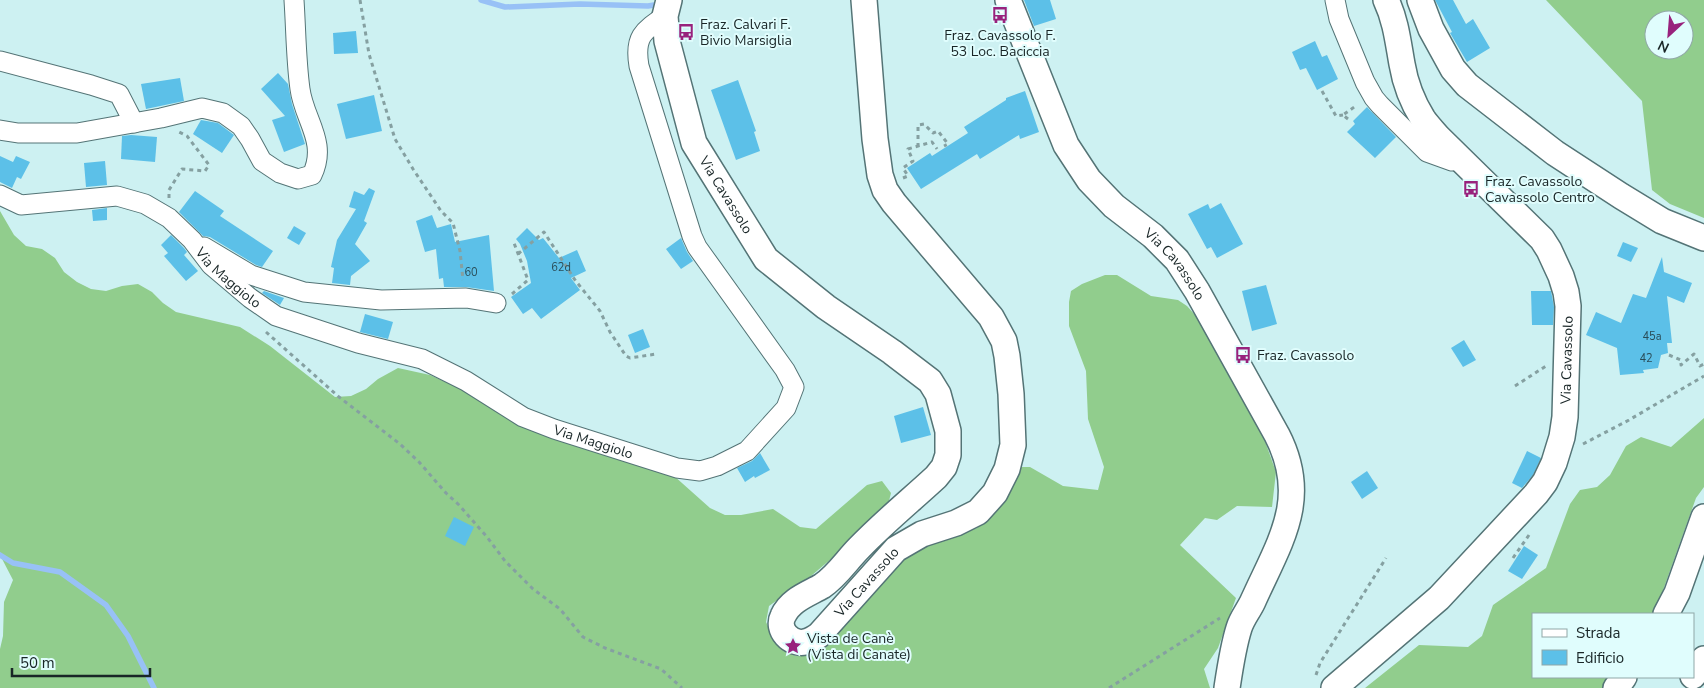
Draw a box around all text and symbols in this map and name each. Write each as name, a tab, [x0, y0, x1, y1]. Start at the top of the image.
bus stop icon: Fraz. Cavassolo F. 53 Loc. Baciccia	[990, 5, 1010, 25]
north arrow	[1644, 10, 1694, 60]
place label: Fraz. Calvari F. Bivio Marsiglia	[700, 15, 792, 50]
bus stop icon: Fraz. Calvari F. Bivio Marsiglia	[676, 22, 696, 42]
place label: Fraz. Cavassolo F. 53 Loc. Baciccia	[944, 26, 1056, 61]
text: N	[1655, 35, 1672, 57]
street label: Via Cavassolo	[694, 151, 758, 237]
place label: Fraz. Cavassolo Cavassolo Centro	[1485, 172, 1595, 207]
bus stop icon: Fraz. Cavassolo Cavassolo Centro	[1461, 179, 1481, 199]
street label: Via Cavassolo	[1140, 223, 1210, 304]
street label: Via Maggiolo	[191, 242, 265, 312]
house number: 62d	[551, 260, 571, 275]
house number: 60	[464, 265, 478, 280]
street label: Via Cavassolo	[1556, 315, 1577, 405]
house number: 45a	[1642, 329, 1662, 344]
bus stop icon: Fraz. Cavassolo	[1233, 345, 1253, 365]
place label: Fraz. Cavassolo	[1257, 346, 1355, 365]
house number: 42	[1639, 351, 1653, 366]
street label: Via Maggiolo	[550, 420, 636, 463]
street label: Via Cavassolo	[829, 543, 903, 622]
legend	[1532, 613, 1694, 678]
text: Strada	[1576, 623, 1620, 643]
place label: Vista de Canè (Vista di Canate)	[806, 629, 911, 664]
place icon: Vista de Canè (Vista di Canate)	[783, 636, 803, 656]
scale bar	[12, 646, 150, 678]
text: Edificio	[1576, 648, 1624, 668]
text: 50 m	[20, 653, 55, 673]

